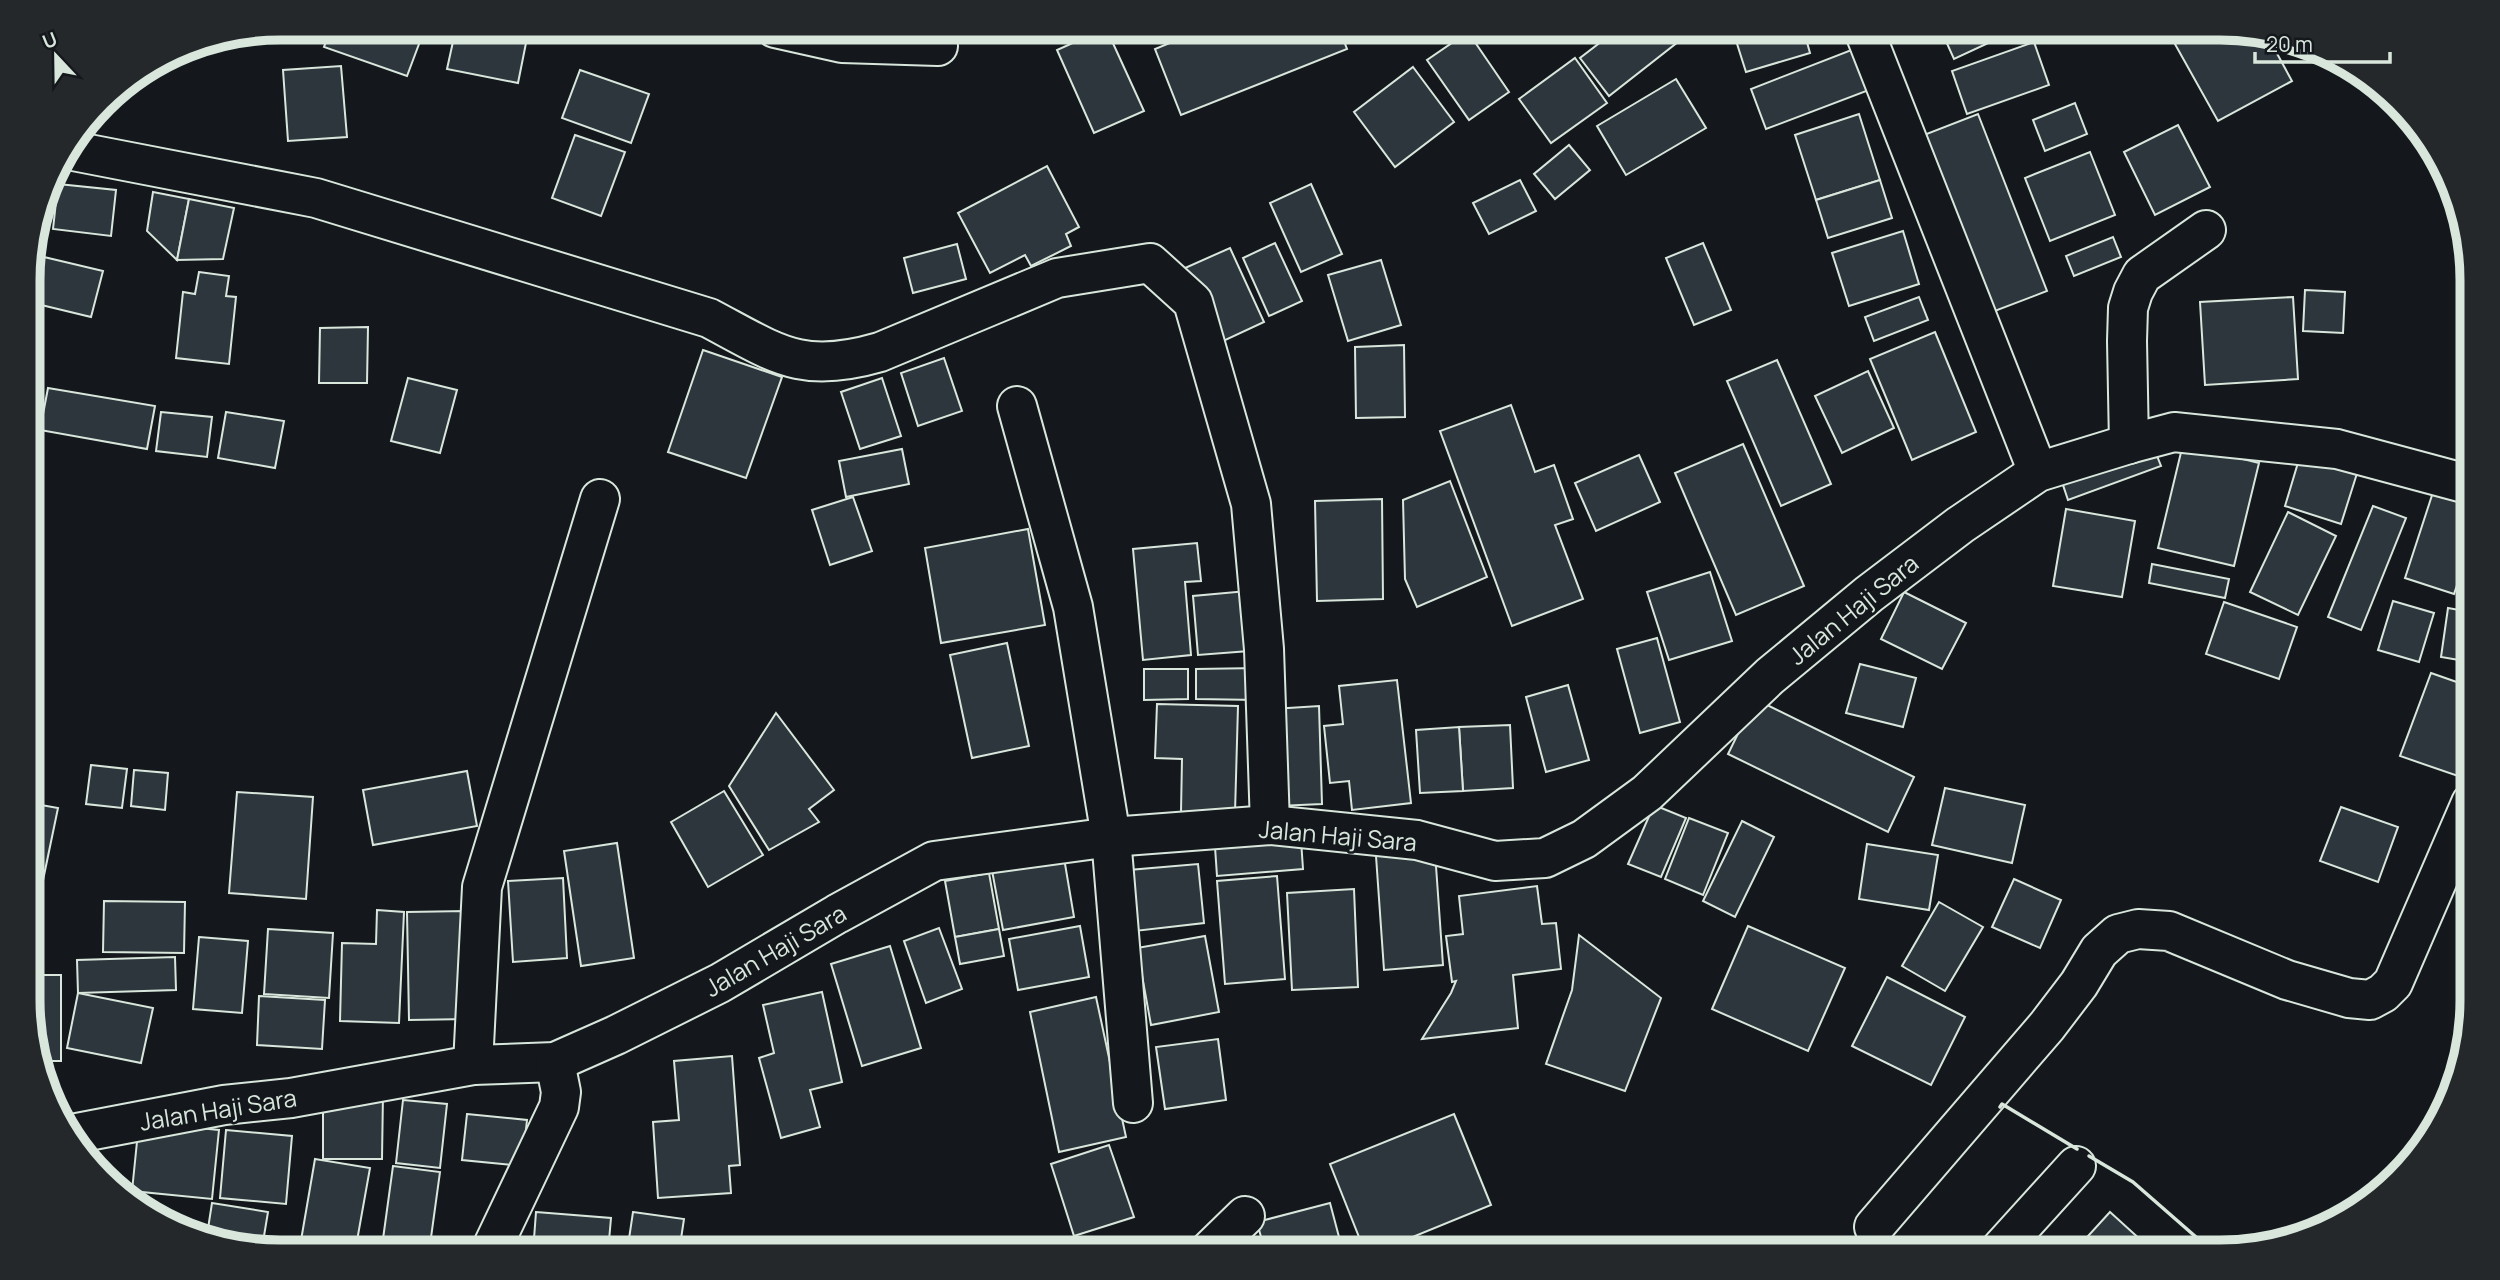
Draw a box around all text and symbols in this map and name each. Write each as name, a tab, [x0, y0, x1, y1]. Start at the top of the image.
north arrow	[21, 21, 91, 91]
scale bar	[2255, 21, 2390, 65]
text: U	[38, 26, 61, 55]
text: 20 m	[2266, 30, 2313, 58]
street label: Jalan Haji Sara	[1781, 546, 1925, 672]
street label: Jalan Haji Sara	[1258, 812, 1418, 858]
street label: Jalan Haji Sara	[698, 896, 852, 1004]
street label: Jalan Haji Sara	[137, 1080, 299, 1138]

